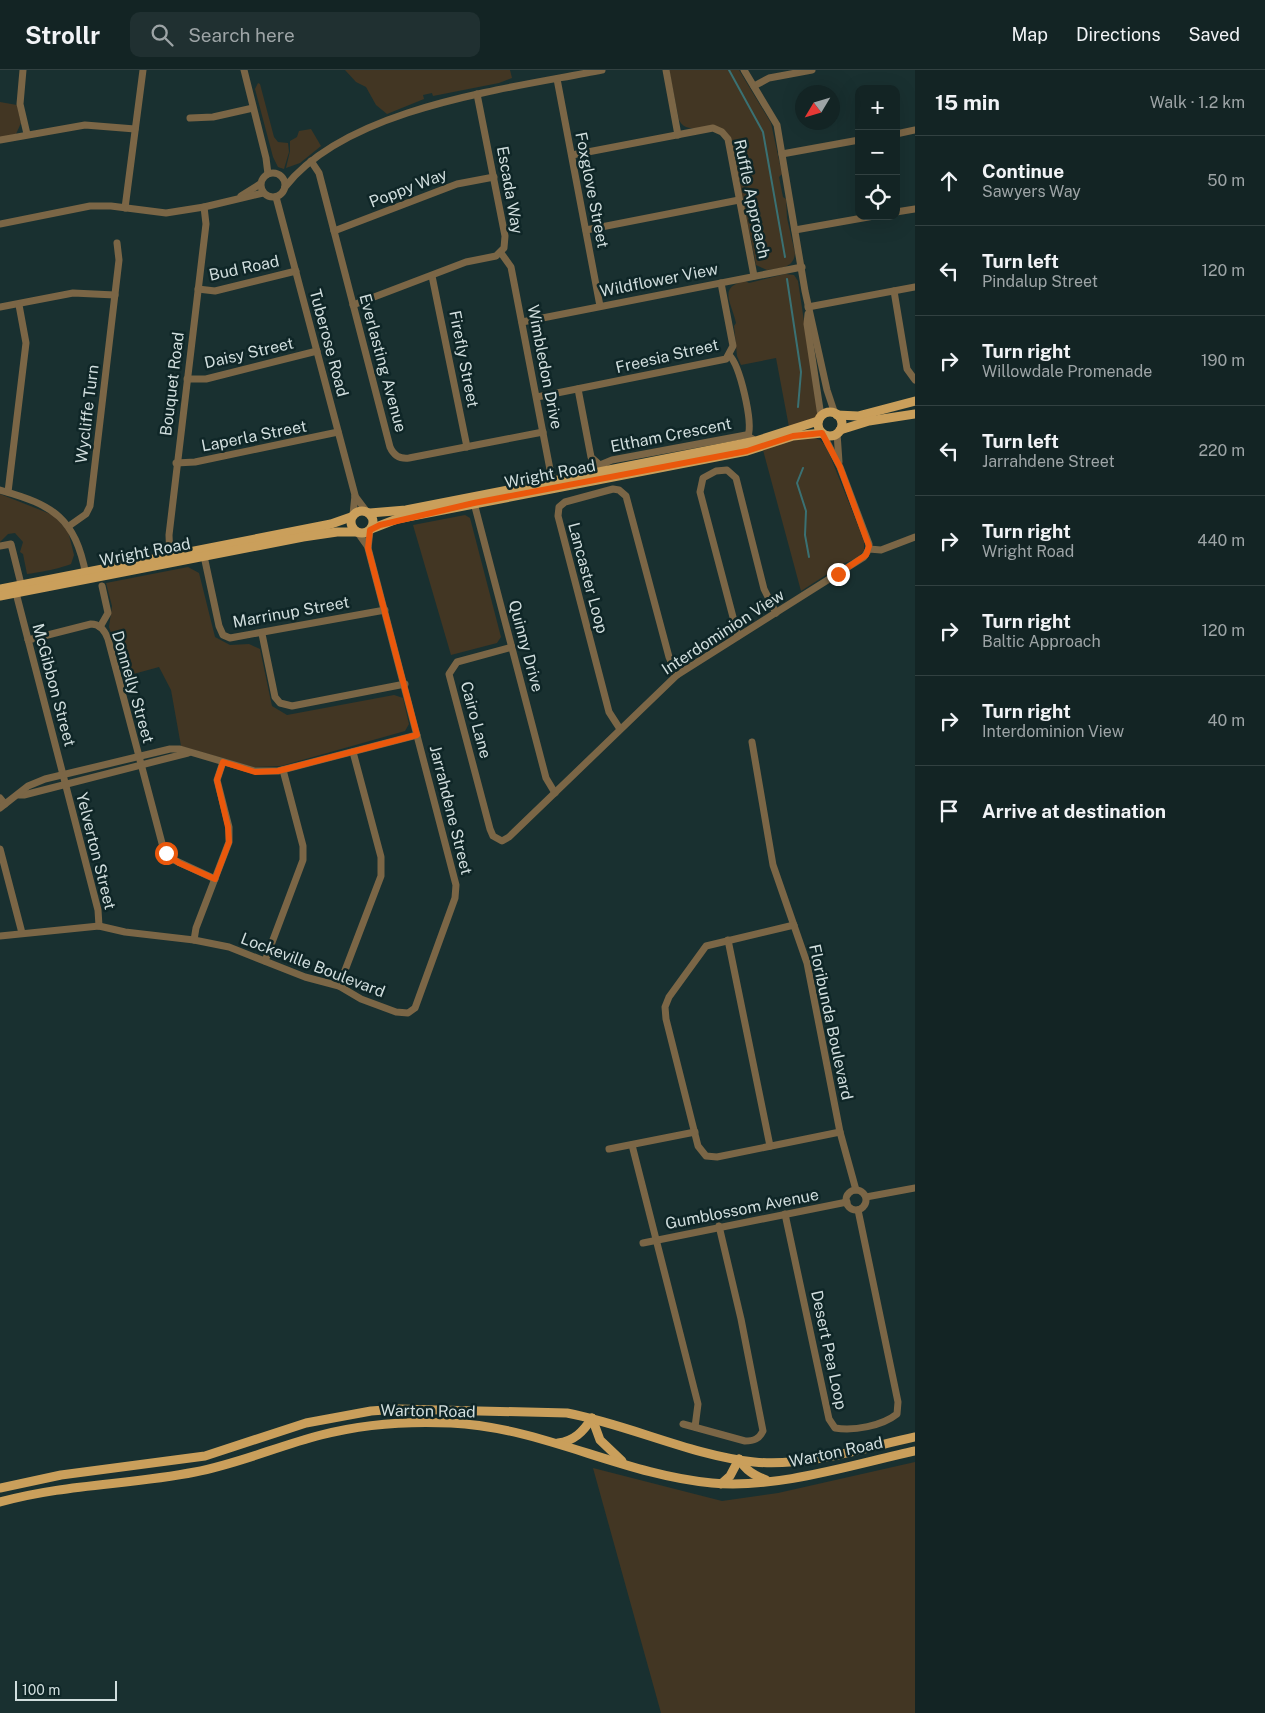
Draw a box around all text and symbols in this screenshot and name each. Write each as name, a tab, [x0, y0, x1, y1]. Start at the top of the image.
search box	[130, 12, 480, 57]
text: Strollr	[25, 21, 100, 49]
icon: search	[148, 21, 176, 49]
text: Search here	[188, 24, 295, 46]
text: Map	[1011, 24, 1048, 45]
text: Directions	[1076, 24, 1161, 45]
text: Saved	[1189, 24, 1240, 45]
north arrow	[795, 85, 840, 130]
map controls	[855, 85, 900, 220]
button: +	[855, 85, 900, 130]
text: 15 min	[935, 90, 1000, 115]
text: Walk · 1.2 km	[1150, 93, 1245, 112]
street label: Foxglove Street	[571, 130, 613, 250]
button: −	[855, 130, 900, 175]
street label: Ruffle Approach	[730, 138, 774, 260]
street label: Escada Way	[493, 145, 527, 236]
text: Continue	[982, 160, 1064, 182]
street label: Poppy Way	[366, 164, 450, 212]
icon: ahead	[935, 167, 963, 195]
text: 50 m	[1207, 171, 1245, 190]
button: locate	[855, 175, 900, 220]
text: Sawyers Way	[982, 182, 1081, 201]
text: Turn left	[982, 250, 1059, 272]
street label: Bud Road	[207, 251, 281, 285]
icon: left	[935, 257, 963, 285]
street label: Wildflower View	[598, 259, 720, 301]
text: 120 m	[1201, 261, 1245, 280]
text: Pindalup Street	[982, 272, 1098, 291]
street label: Tuberose Road	[306, 287, 352, 399]
street label: Everlasting Avenue	[355, 292, 411, 434]
street label: Wimbledon Drive	[524, 303, 566, 431]
street label: Firefly Street	[445, 309, 483, 409]
street label: Bouquet Road	[156, 331, 188, 437]
street label: Daisy Street	[202, 333, 296, 373]
street label: Freesia Street	[614, 335, 720, 377]
text: Turn right	[982, 340, 1071, 362]
icon: right	[935, 347, 963, 375]
text: 190 m	[1201, 351, 1245, 370]
text: Willowdale Promenade	[982, 362, 1152, 381]
street label: Wycliffe Turn	[72, 363, 102, 465]
street label: Eltham Crescent	[609, 414, 733, 456]
street label: Laperla Street	[200, 416, 308, 456]
text: Turn left	[982, 430, 1059, 452]
icon: left	[935, 437, 963, 465]
text: 220 m	[1198, 441, 1245, 460]
text: Jarrahdene Street	[982, 452, 1115, 471]
street label: Wright Road	[503, 456, 597, 492]
street label: Lancaster Loop	[564, 520, 612, 636]
text: Turn right	[982, 520, 1071, 542]
icon: right	[935, 527, 963, 555]
text: 440 m	[1197, 531, 1245, 550]
street label: Wright Road	[98, 534, 192, 570]
text: Wright Road	[982, 542, 1074, 561]
route end	[827, 563, 850, 586]
street label: Interdominion View	[658, 585, 788, 679]
street label: Marrinup Street	[231, 592, 351, 632]
street label: Quinny Drive	[505, 598, 547, 694]
text: Turn right	[982, 610, 1071, 632]
icon: right	[935, 617, 963, 645]
street label: McGibbon Street	[28, 621, 80, 749]
text: 120 m	[1201, 621, 1245, 640]
street label: Donnelly Street	[108, 629, 158, 745]
text: Baltic Approach	[982, 632, 1101, 651]
street label: Cairo Lane	[457, 679, 495, 761]
text: Turn right	[982, 700, 1071, 722]
icon: right	[935, 707, 963, 735]
text: 40 m	[1207, 711, 1245, 730]
text: Interdominion View	[982, 722, 1124, 741]
street label: Jarrahdene Street	[426, 743, 476, 877]
street label: Yelverton Street	[72, 790, 120, 912]
icon: arrive	[935, 797, 963, 825]
text: Arrive at destination	[982, 800, 1166, 822]
route start	[155, 842, 178, 865]
street label: Lockeville Boulevard	[238, 929, 388, 1001]
street label: Floribunda Boulevard	[805, 942, 857, 1102]
street label: Gumblossom Avenue	[664, 1185, 820, 1233]
street label: Desert Pea Loop	[807, 1289, 851, 1411]
street label: Warton Road	[380, 1401, 476, 1421]
street label: Warton Road	[787, 1433, 885, 1471]
scale bar	[15, 1678, 118, 1701]
text: 100 m	[22, 1682, 60, 1698]

